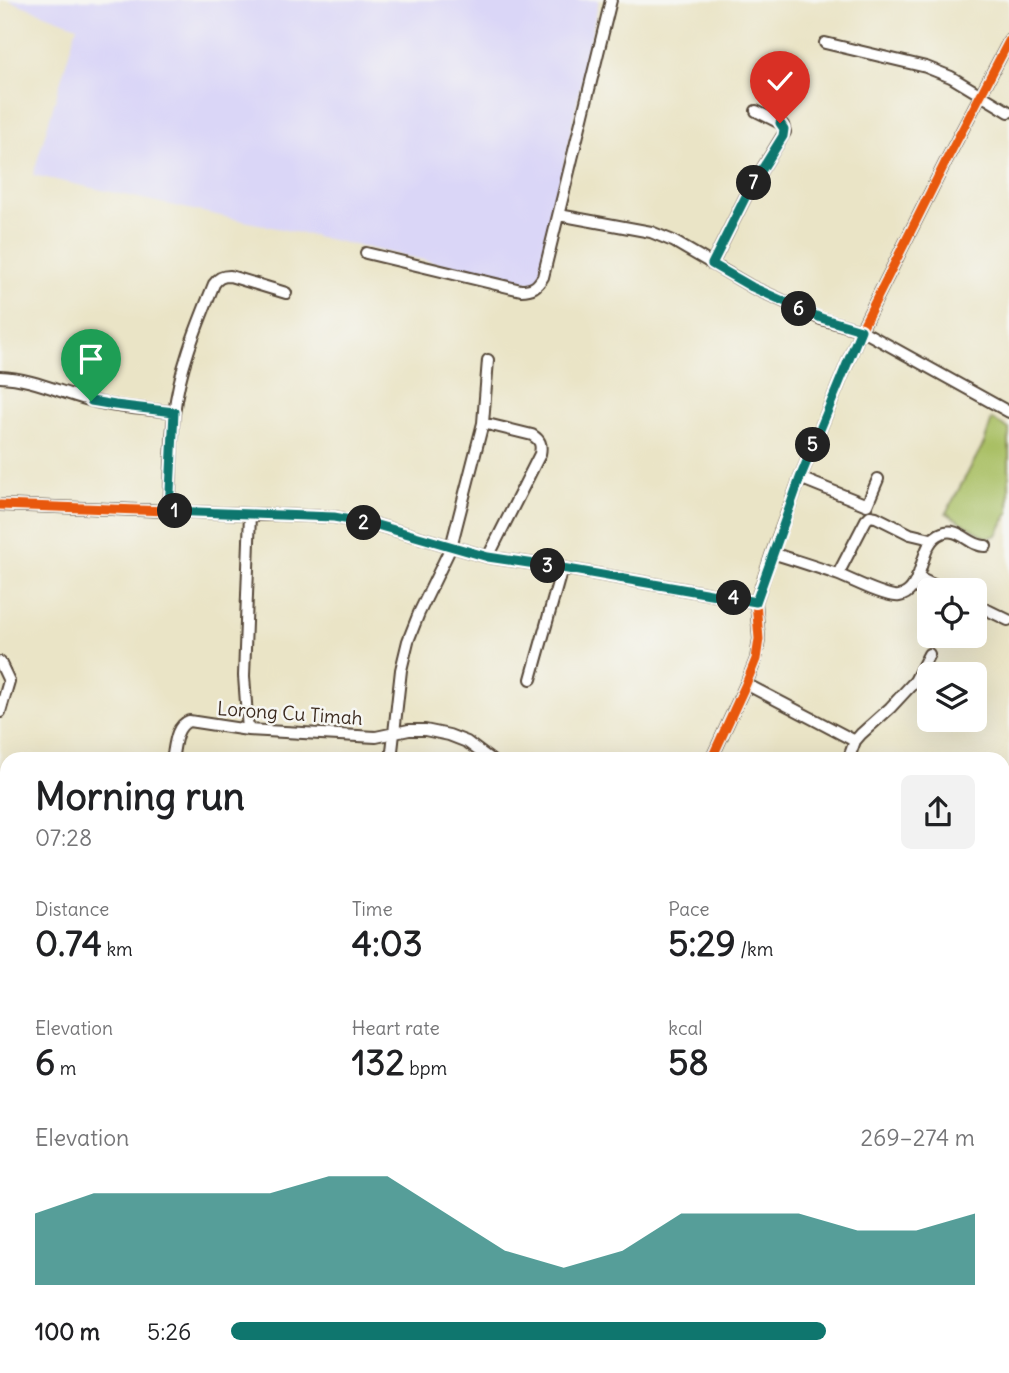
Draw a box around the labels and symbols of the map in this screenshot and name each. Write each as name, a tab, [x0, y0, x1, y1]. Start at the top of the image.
pin	[750, 51, 810, 123]
pin: 7	[736, 166, 772, 200]
pin: 6	[782, 292, 816, 326]
pin	[61, 329, 121, 401]
pin: 5	[796, 428, 830, 462]
pin: 1	[158, 494, 192, 528]
pin: 2	[346, 505, 382, 540]
pin: 3	[530, 548, 566, 584]
pin: 4	[716, 580, 752, 616]
street label: Lorong Cu Timah	[216, 696, 364, 730]

